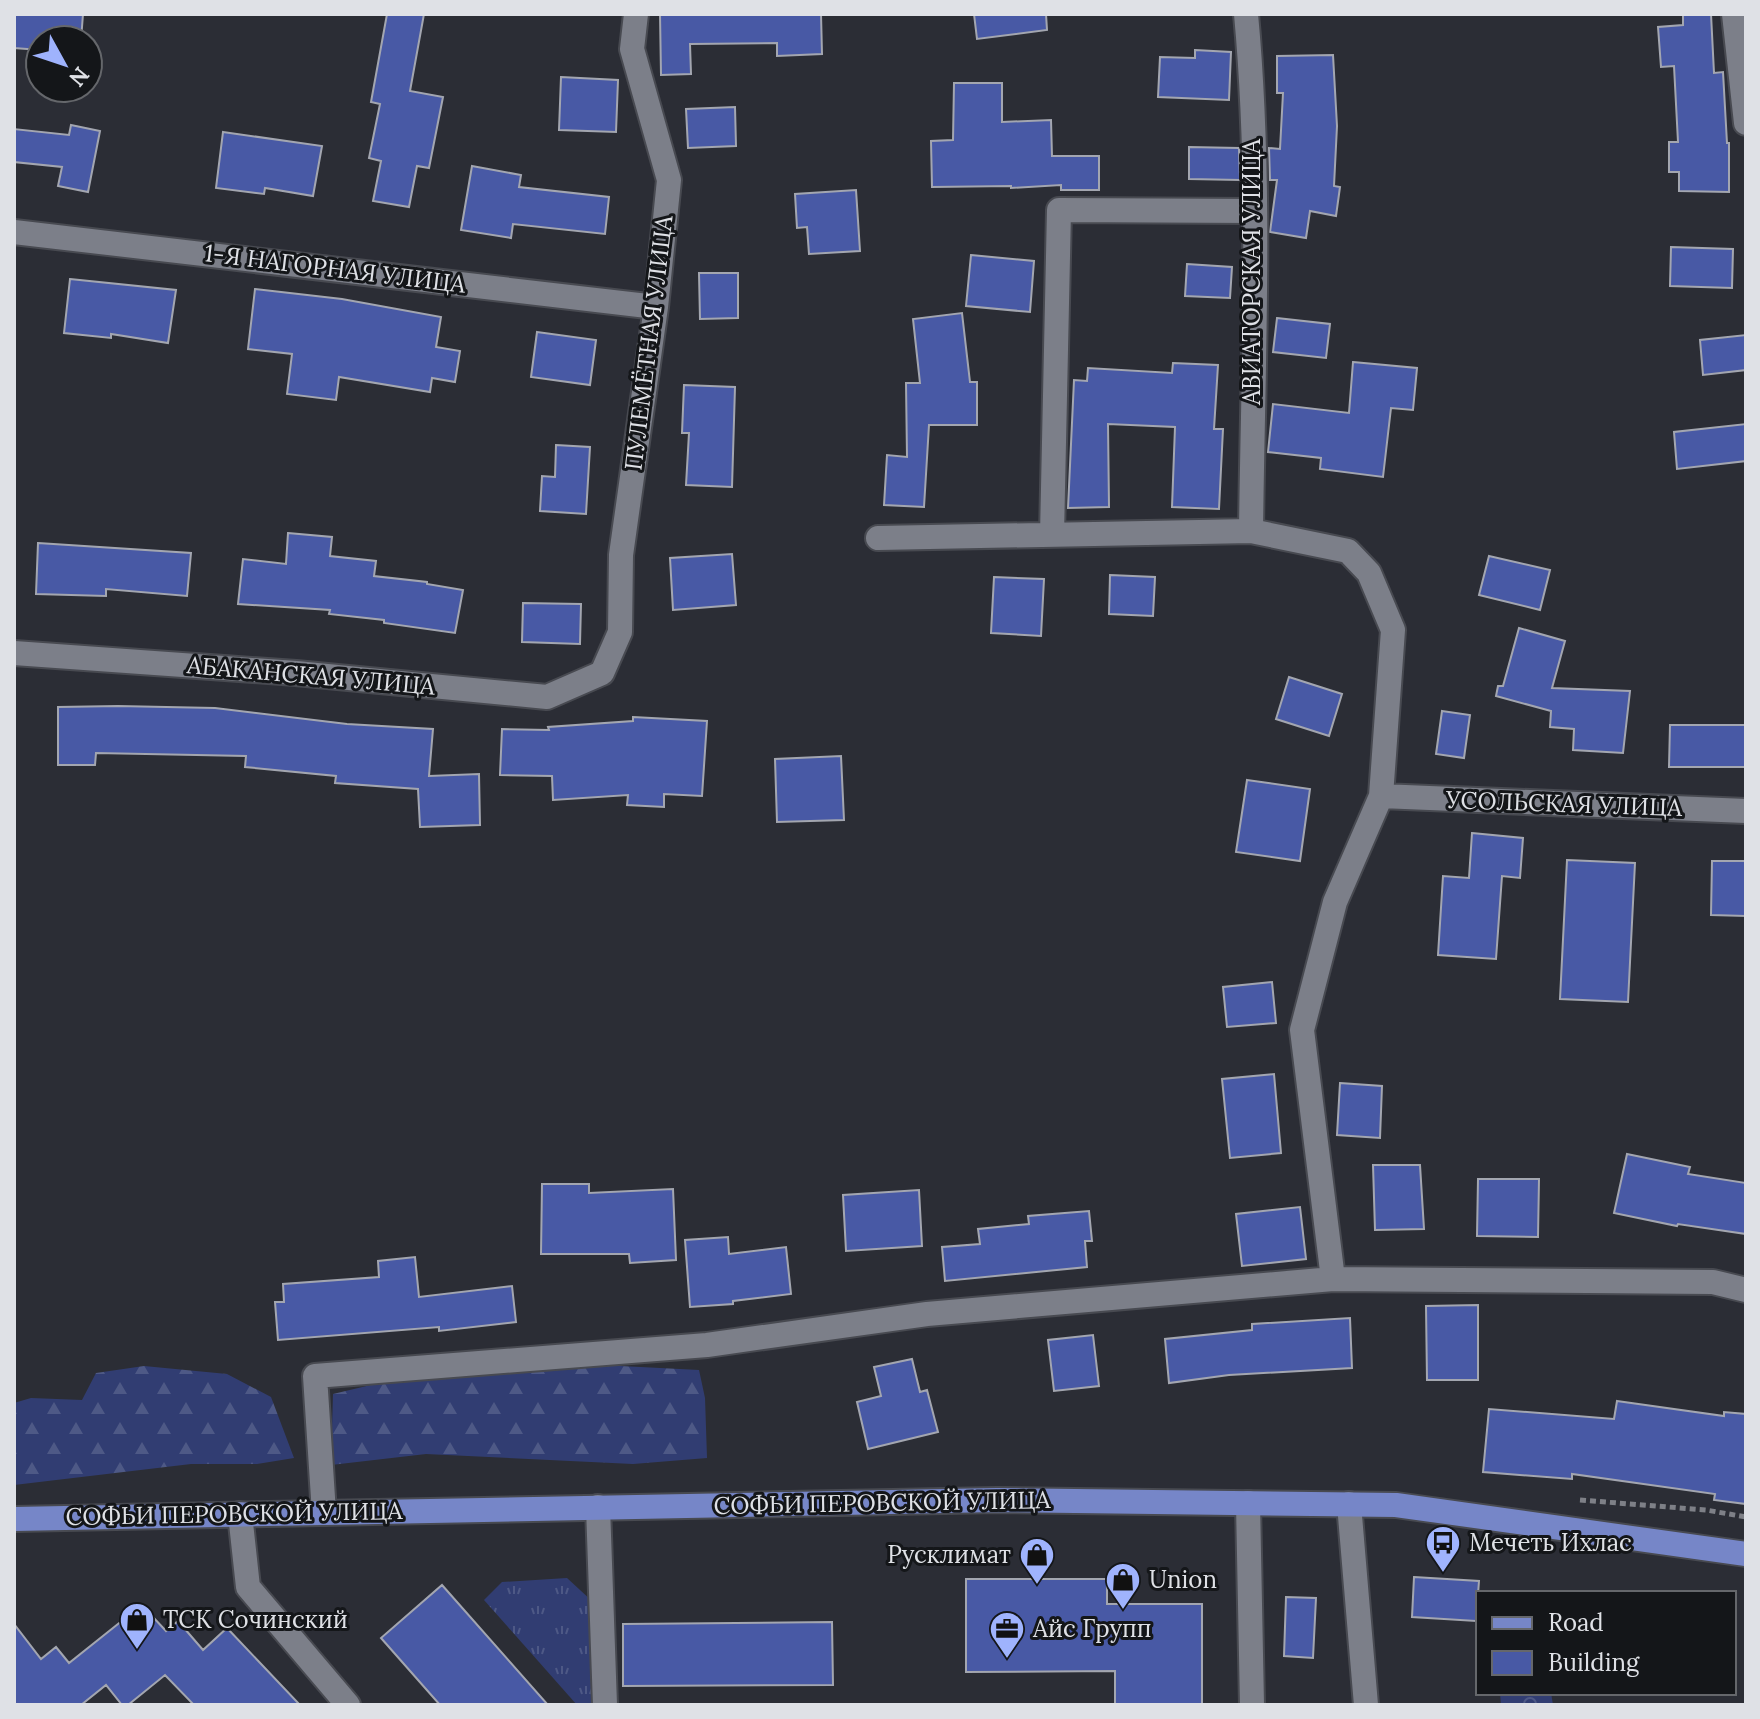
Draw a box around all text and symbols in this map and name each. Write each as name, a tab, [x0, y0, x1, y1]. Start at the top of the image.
north arrow	[24, 24, 104, 104]
text: N	[63, 61, 96, 92]
street label: АВИАТОРСКАЯ УЛИЦА	[1236, 138, 1267, 406]
street label: ПУЛЕМЁТНАЯ УЛИЦА	[617, 213, 680, 472]
street label: 1-Я НАГОРНАЯ УЛИЦА	[203, 237, 468, 300]
street label: АБАКАНСКАЯ УЛИЦА	[185, 649, 437, 702]
street label: УСОЛЬСКАЯ УЛИЦА	[1444, 784, 1684, 823]
street label: СОФЬИ ПЕРОВСКОЙ УЛИЦА	[713, 1484, 1052, 1521]
street label: СОФЬИ ПЕРОВСКОЙ УЛИЦА	[65, 1495, 404, 1532]
bus stop icon: Мечеть Ихлас	[1424, 1524, 1462, 1574]
place label: Мечеть Ихлас	[1469, 1527, 1632, 1558]
shop icon: Русклимат	[1018, 1536, 1056, 1586]
place label: Русклимат	[887, 1539, 1011, 1570]
shop icon: Union	[1104, 1561, 1142, 1611]
place label: Union	[1149, 1564, 1217, 1595]
legend	[1476, 1591, 1736, 1695]
shop icon: ТСК Сочинский	[118, 1601, 156, 1651]
place label: ТСК Сочинский	[163, 1604, 348, 1635]
text: Road	[1548, 1607, 1604, 1638]
office icon: Айс Групп	[988, 1610, 1026, 1660]
place label: Айс Групп	[1032, 1613, 1152, 1644]
text: Building	[1548, 1647, 1640, 1678]

